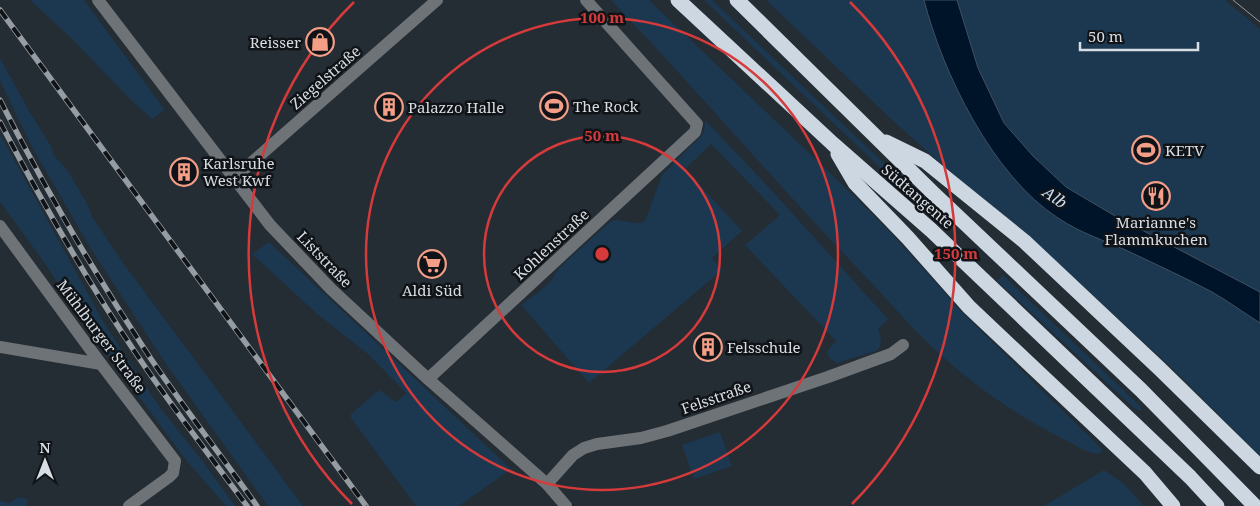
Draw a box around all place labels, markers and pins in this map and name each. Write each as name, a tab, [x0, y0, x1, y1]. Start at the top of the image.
shop icon: Reisser	[305, 27, 335, 57]
place label: Reisser	[250, 32, 301, 52]
sports icon: The Rock	[539, 91, 569, 121]
building icon: Palazzo Halle	[374, 92, 404, 122]
place label: The Rock	[573, 96, 639, 116]
place label: Palazzo Halle	[408, 97, 504, 117]
sports icon: KETV	[1131, 135, 1161, 165]
place label: KETV	[1165, 140, 1205, 160]
place label: Karlsruhe West Kwf	[203, 153, 275, 190]
building icon: Karlsruhe West Kwf	[169, 157, 199, 187]
restaurant icon: Marianne's Flammkuchen	[1141, 181, 1171, 211]
place label: Marianne's Flammkuchen	[1104, 212, 1208, 249]
centre of rings	[593, 245, 611, 263]
supermarket icon: Aldi Süd	[417, 249, 447, 279]
place label: Aldi Süd	[402, 280, 462, 300]
building icon: Felsschule	[693, 332, 723, 362]
place label: Felsschule	[727, 337, 801, 357]

